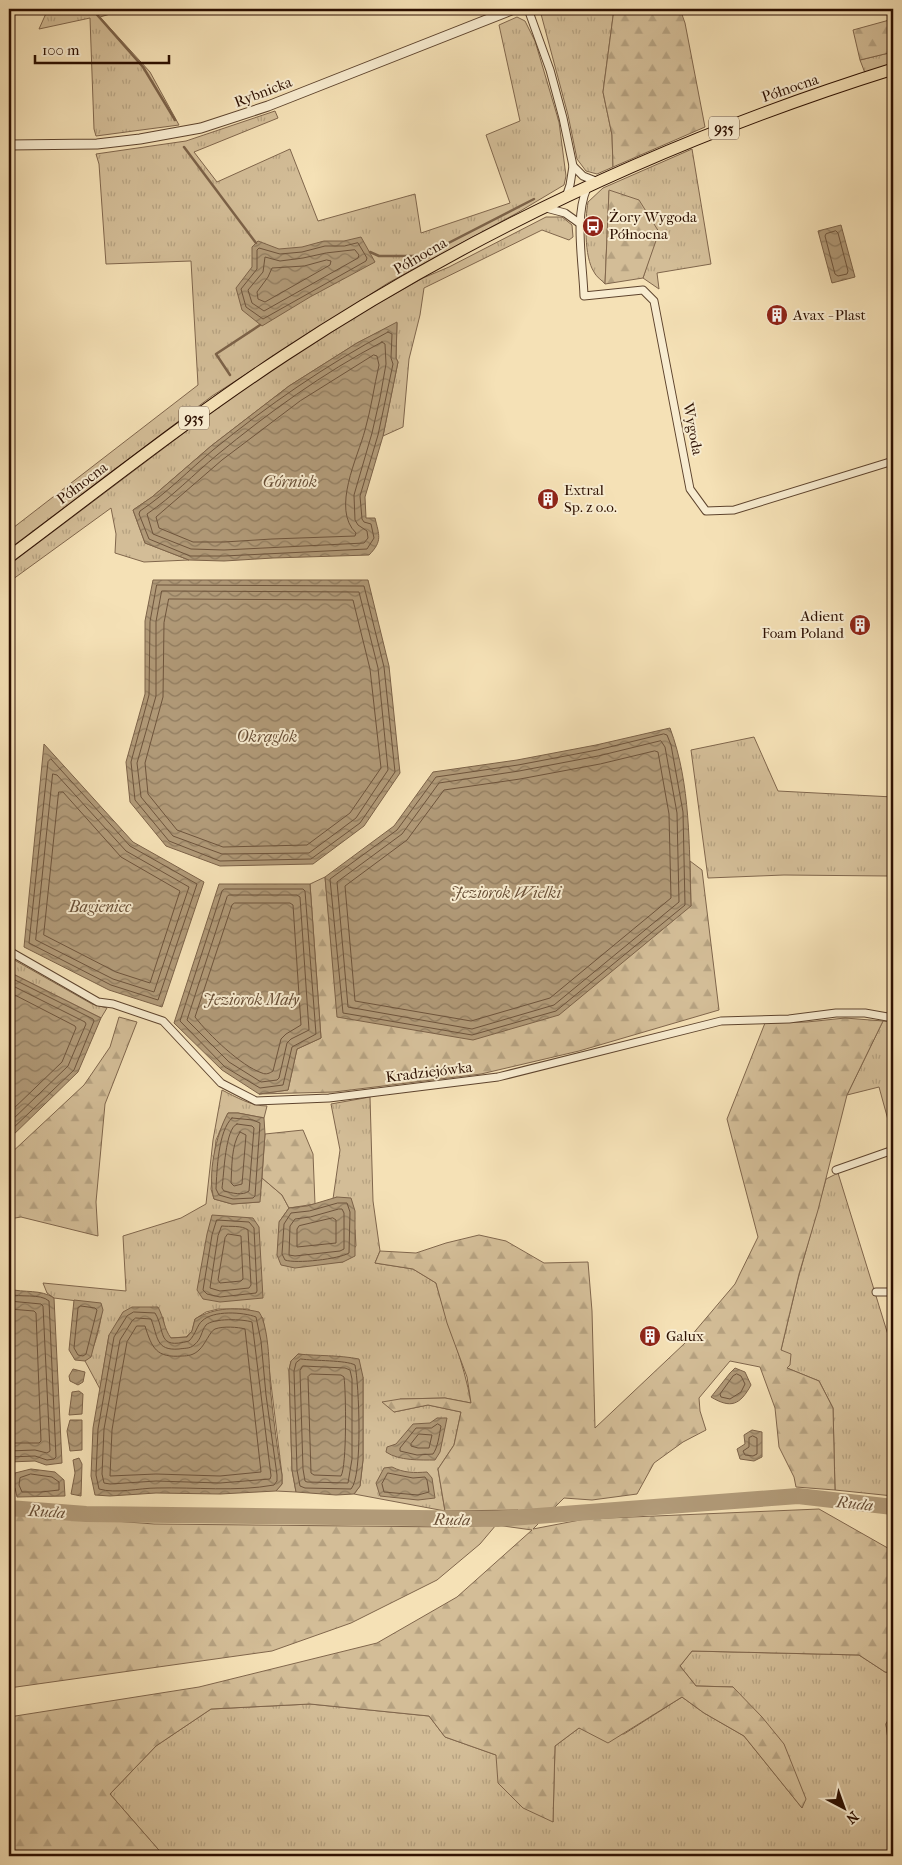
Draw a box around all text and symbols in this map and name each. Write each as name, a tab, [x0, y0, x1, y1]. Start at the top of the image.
scale bar	[35, 32, 169, 64]
text: 100 m	[42, 41, 80, 59]
street label: Północna	[759, 70, 822, 106]
street label: Rybnicka	[232, 72, 295, 111]
road number: 935	[709, 116, 739, 140]
place label: Żory Wygoda Północna	[609, 208, 698, 243]
bus stop icon: Żory Wygoda Północna	[581, 214, 605, 238]
street label: Północna	[390, 233, 451, 279]
building icon: Avax - Plast	[765, 303, 789, 327]
place label: Avax - Plast	[792, 306, 867, 324]
street label: Wygoda	[679, 400, 707, 458]
road number: 935	[179, 406, 209, 429]
street label: Północna	[53, 457, 112, 508]
water label: Górniok	[263, 472, 317, 491]
place label: Extral Sp. z o.o.	[564, 481, 617, 516]
building icon: Extral Sp. z o.o.	[536, 487, 560, 511]
place label: Adient Foam Poland	[762, 607, 845, 642]
building icon: Adient Foam Poland	[848, 613, 872, 637]
water label: Okrąglok	[236, 727, 298, 746]
water label: Jeziorok Wielki	[451, 883, 562, 902]
water label: Bagieniec	[68, 897, 132, 916]
water label: Jeziorok Mały	[203, 990, 299, 1009]
street label: Kradziejówka	[385, 1058, 475, 1086]
building icon: Galux	[638, 1324, 662, 1348]
place label: Galux	[666, 1327, 704, 1345]
water label: Ruda	[835, 1492, 874, 1515]
water label: Ruda	[27, 1501, 66, 1522]
water label: Ruda	[432, 1510, 471, 1529]
north arrow	[820, 1782, 870, 1832]
text: N	[842, 1808, 862, 1828]

